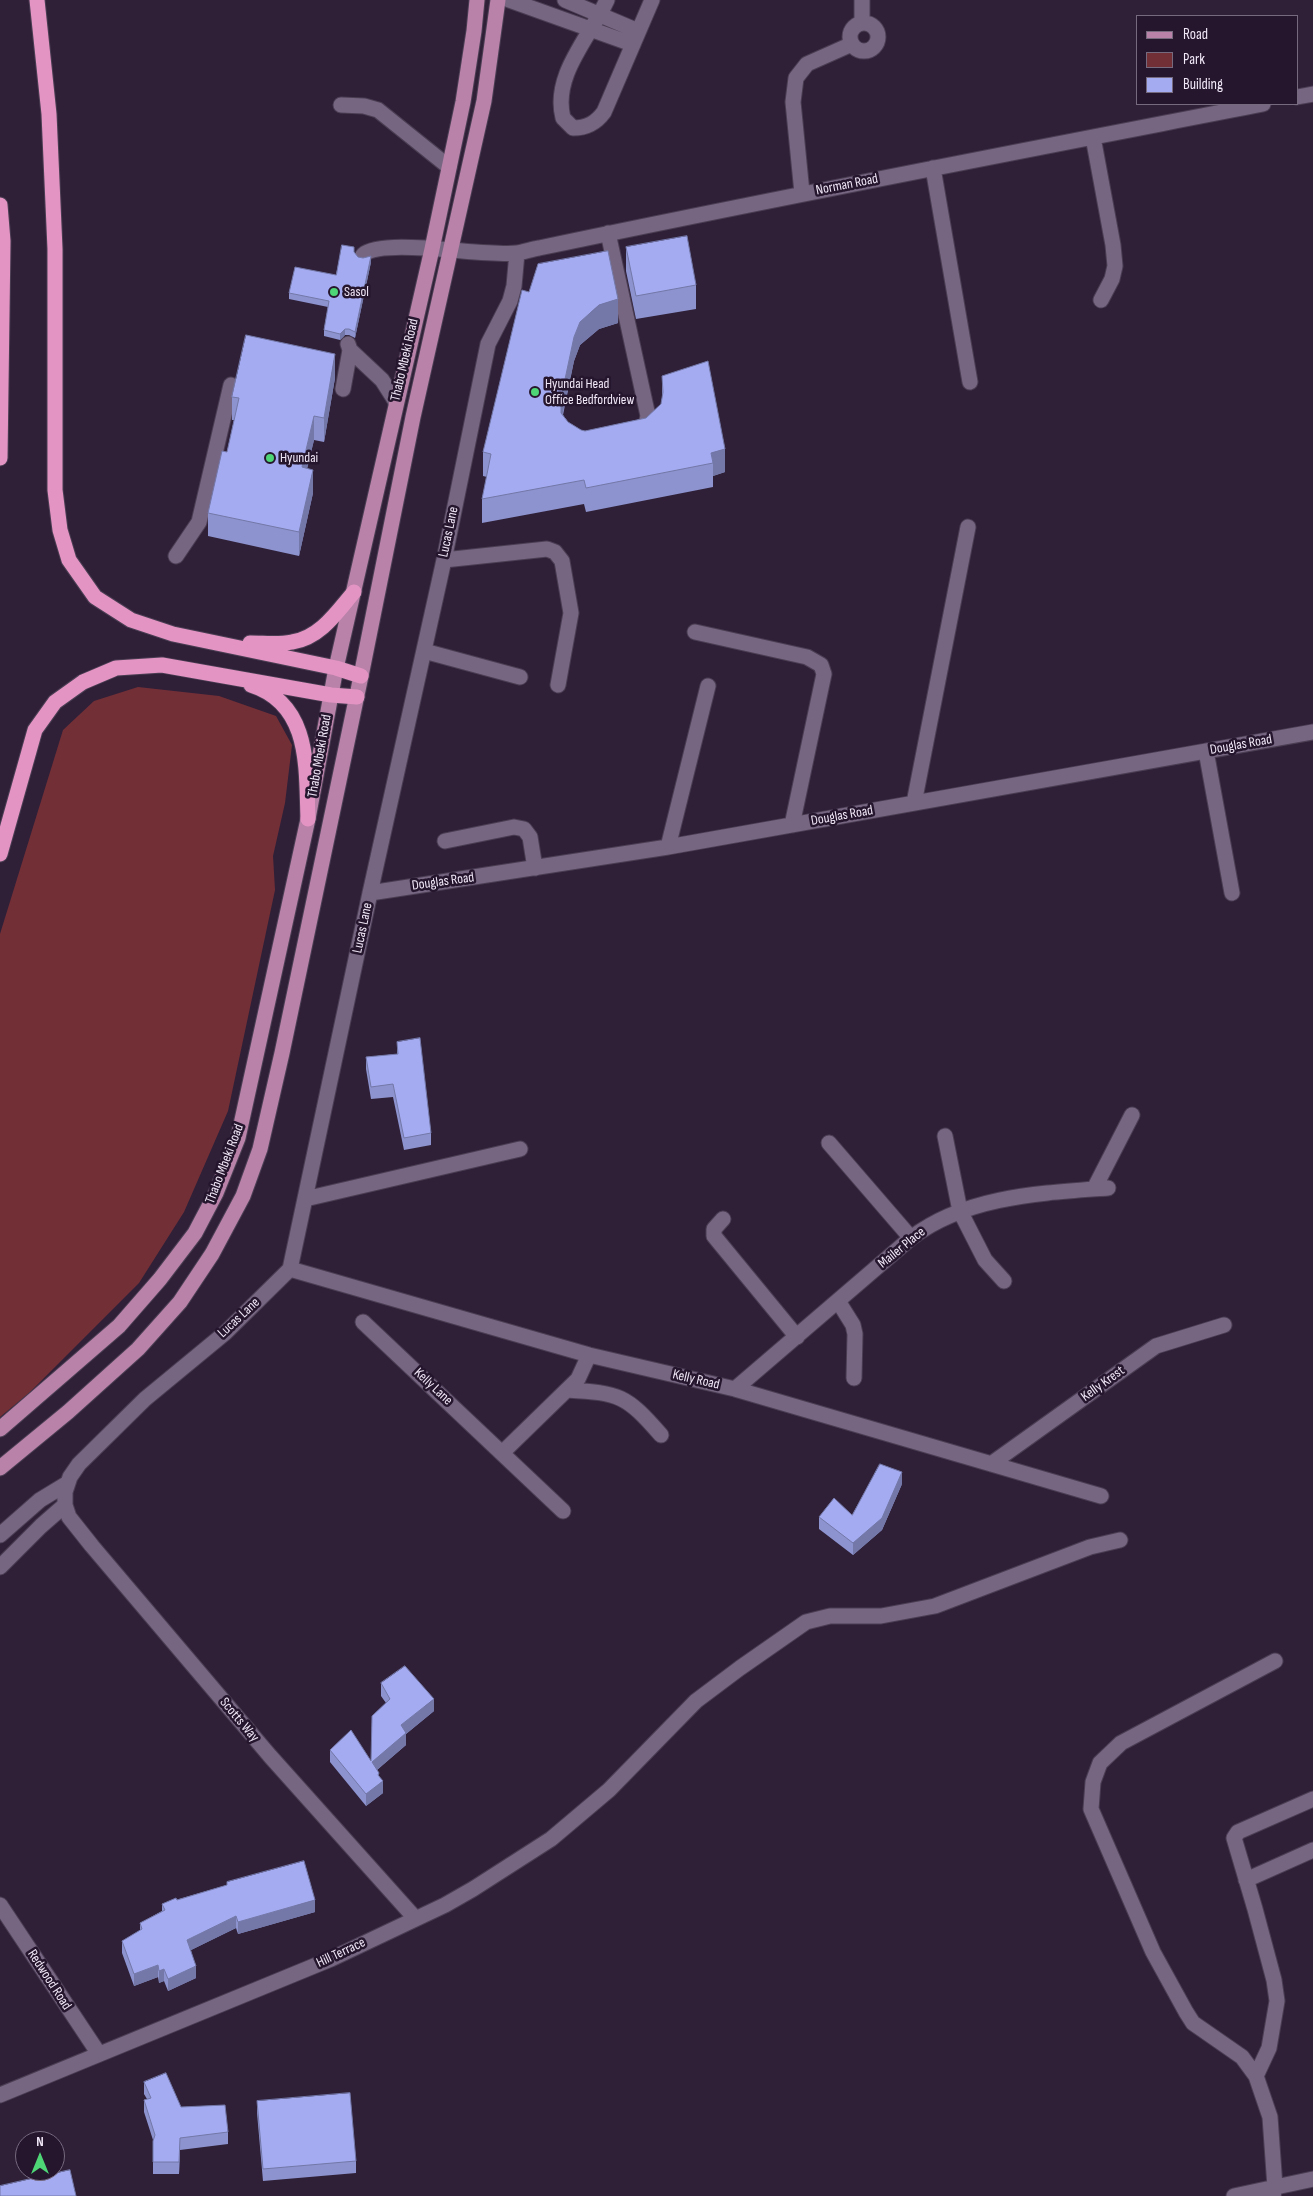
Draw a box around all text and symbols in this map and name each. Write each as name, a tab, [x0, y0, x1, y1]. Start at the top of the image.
legend	[1136, 15, 1298, 105]
text: Road	[1183, 25, 1208, 44]
text: Park	[1183, 50, 1205, 69]
text: Building	[1183, 75, 1223, 94]
street label: Norman Road	[815, 171, 879, 199]
place label: Sasol	[344, 284, 369, 300]
marker: Sasol	[328, 286, 340, 298]
street label: Thabo Mbeki Road	[387, 317, 423, 403]
place label: Hyundai Head Office Bedfordview	[545, 376, 634, 408]
marker: Hyundai Head Office Bedfordview	[529, 386, 541, 398]
place label: Hyundai	[280, 450, 318, 466]
marker: Hyundai	[264, 452, 276, 464]
street label: Lucas Lane	[435, 505, 463, 559]
street label: Thabo Mbeki Road	[304, 713, 336, 799]
street label: Douglas Road	[1209, 731, 1273, 759]
street label: Douglas Road	[810, 802, 874, 830]
street label: Douglas Road	[411, 869, 475, 895]
street label: Lucas Lane	[349, 901, 377, 955]
street label: Thabo Mbeki Road	[202, 1122, 248, 1206]
street label: Mailer Place	[875, 1224, 929, 1272]
street label: Lucas Lane	[215, 1294, 263, 1342]
street label: Kelly Krest	[1078, 1363, 1128, 1405]
street label: Kelly Lane	[410, 1365, 456, 1409]
street label: Kelly Road	[671, 1366, 721, 1394]
street label: Scotts Way	[216, 1695, 262, 1745]
street label: Hill Terrace	[314, 1934, 368, 1972]
street label: Redwood Road	[23, 1947, 75, 2013]
north arrow	[15, 2131, 65, 2181]
text: N	[36, 2133, 44, 2150]

